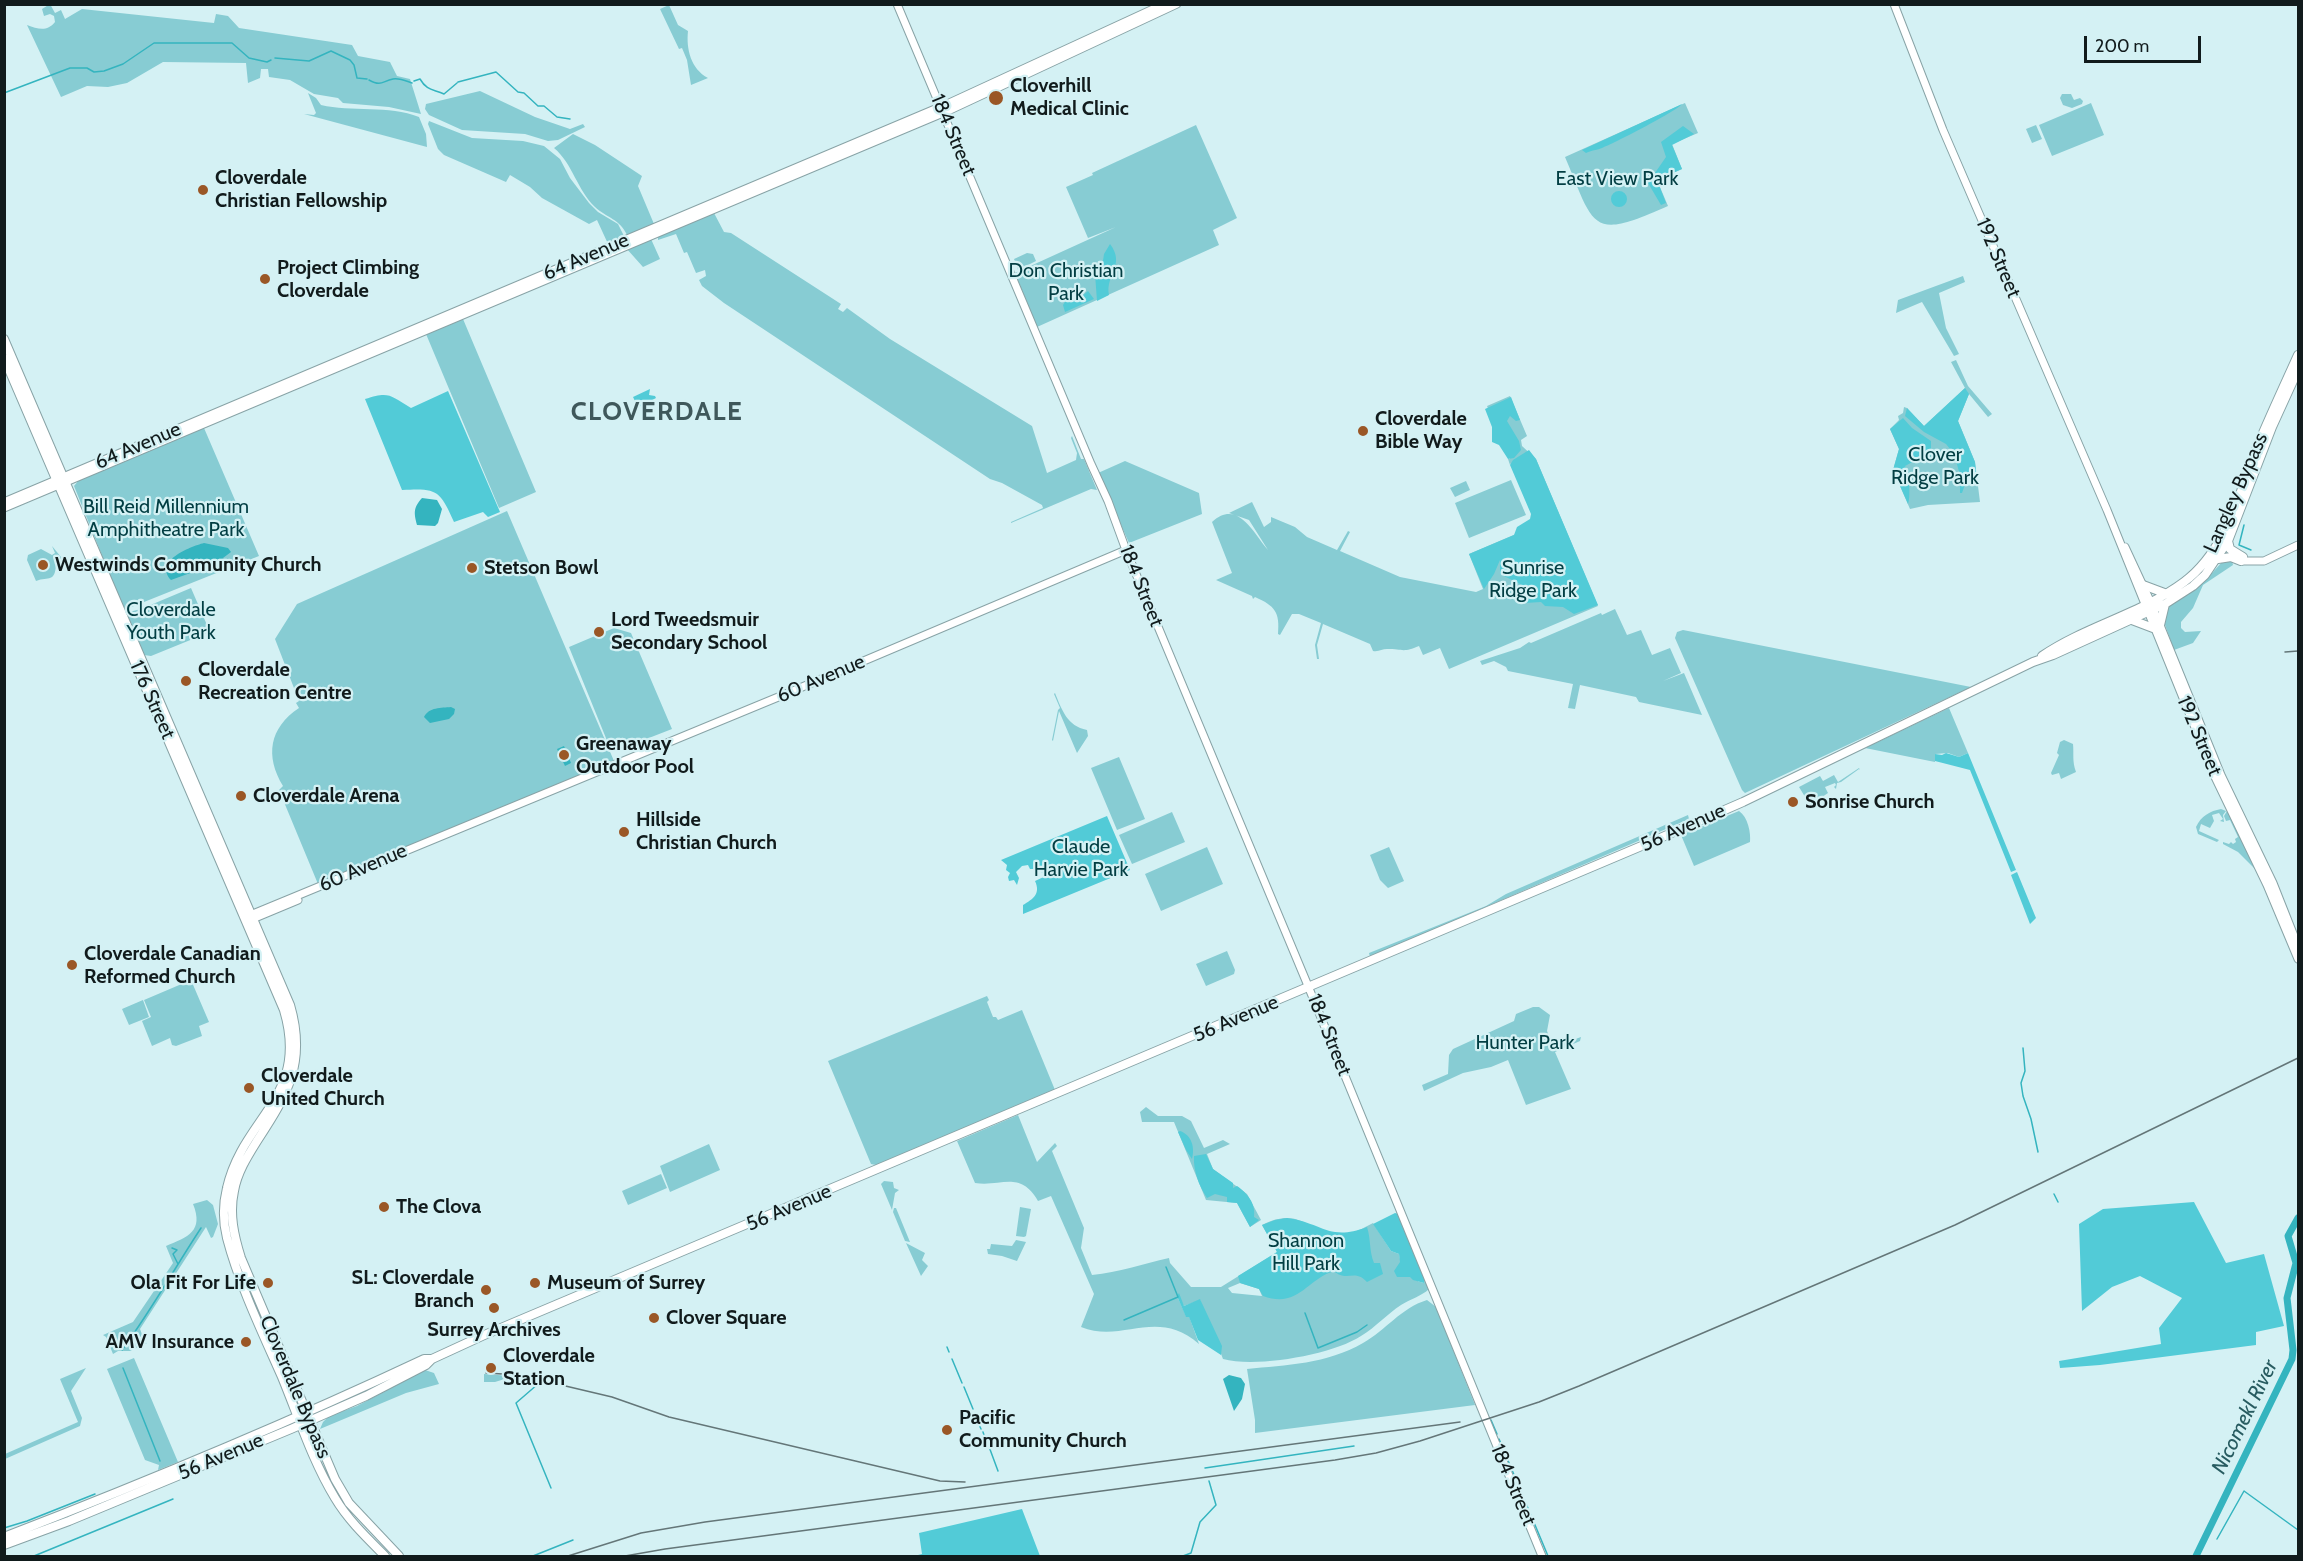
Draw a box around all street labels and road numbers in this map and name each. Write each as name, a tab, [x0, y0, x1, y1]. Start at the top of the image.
street label: 184 Street	[925, 91, 981, 179]
street label: 192 Street	[1970, 215, 2026, 301]
street label: 64 Avenue	[540, 228, 632, 286]
street label: 64 Avenue	[92, 417, 184, 475]
street label: Langley Bypass	[2199, 429, 2273, 557]
street label: 184 Street	[1114, 542, 1168, 630]
street label: 60 Avenue	[773, 650, 869, 708]
street label: 176 Street	[124, 657, 180, 743]
street label: 192 Street	[2171, 693, 2227, 779]
street label: 56 Avenue	[1637, 799, 1729, 857]
street label: 60 Avenue	[315, 839, 411, 897]
street label: 56 Avenue	[1190, 990, 1282, 1048]
street label: 184 Street	[1302, 991, 1356, 1079]
street label: 56 Avenue	[743, 1179, 835, 1237]
street label: Cloverdale Bypass	[254, 1312, 336, 1462]
street label: 56 Avenue	[175, 1428, 267, 1486]
street label: 184 Street	[1485, 1441, 1541, 1529]

